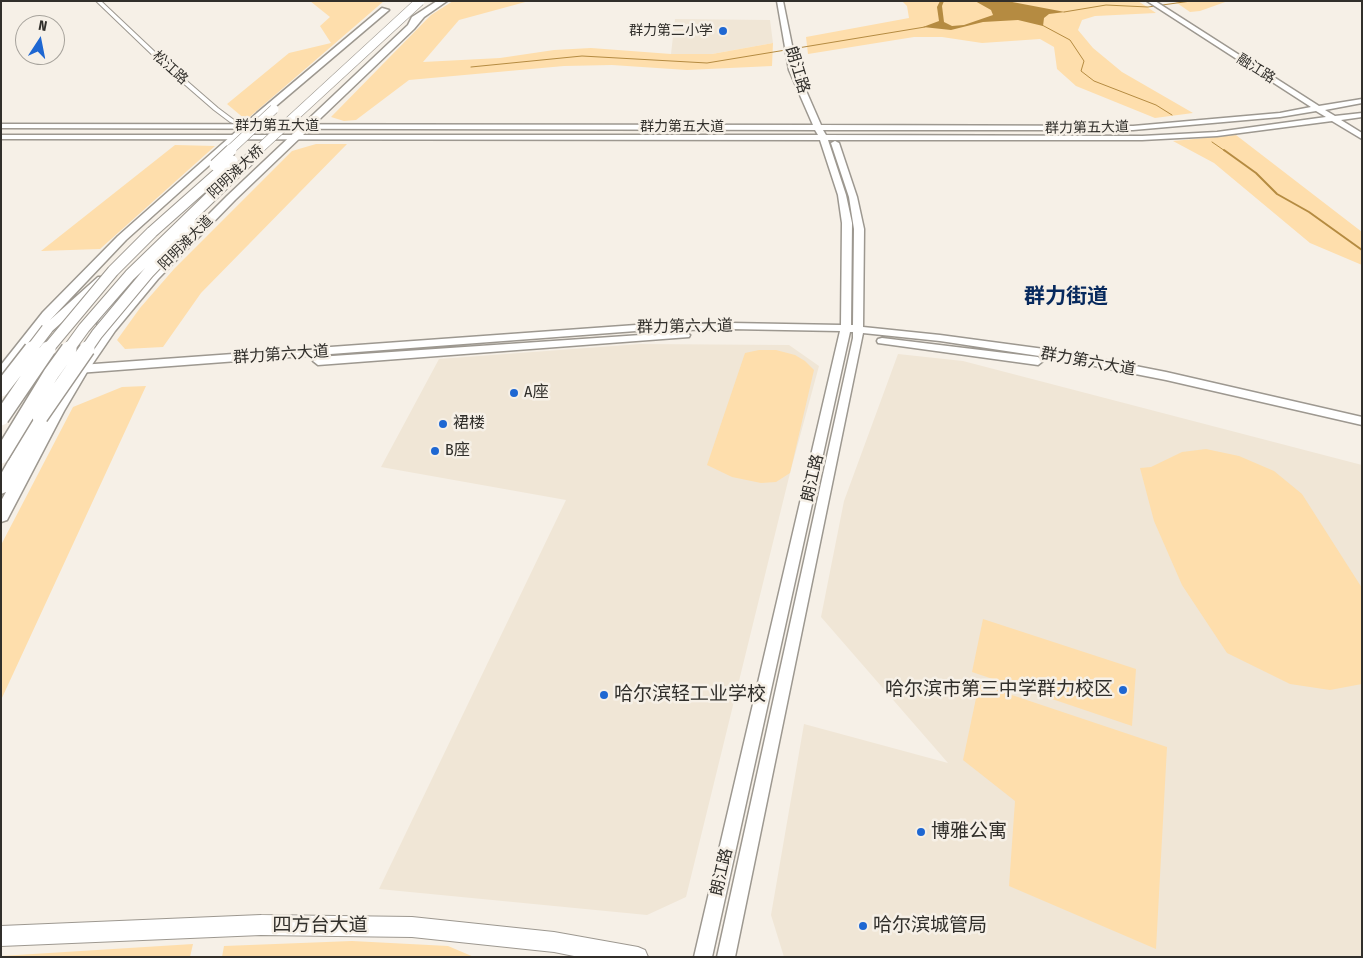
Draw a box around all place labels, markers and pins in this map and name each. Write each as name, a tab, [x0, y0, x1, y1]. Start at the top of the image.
place label: 群力第二小学	[629, 23, 713, 39]
marker: 群力第二小学	[717, 25, 729, 37]
place label: A座	[524, 383, 548, 403]
marker: A座	[508, 387, 520, 399]
place label: 裙楼	[453, 414, 485, 434]
marker: 裙楼	[437, 418, 449, 430]
place label: B座	[445, 441, 470, 461]
marker: B座	[429, 445, 441, 457]
place label: 哈尔滨市第三中学群力校区	[885, 679, 1113, 701]
place label: 哈尔滨轻工业学校	[614, 684, 766, 706]
marker: 哈尔滨市第三中学群力校区	[1117, 684, 1129, 696]
marker: 哈尔滨轻工业学校	[598, 689, 610, 701]
place label: 博雅公寓	[931, 821, 1007, 843]
marker: 博雅公寓	[915, 826, 927, 838]
place label: 哈尔滨城管局	[873, 915, 987, 937]
marker: 哈尔滨城管局	[857, 920, 869, 932]

